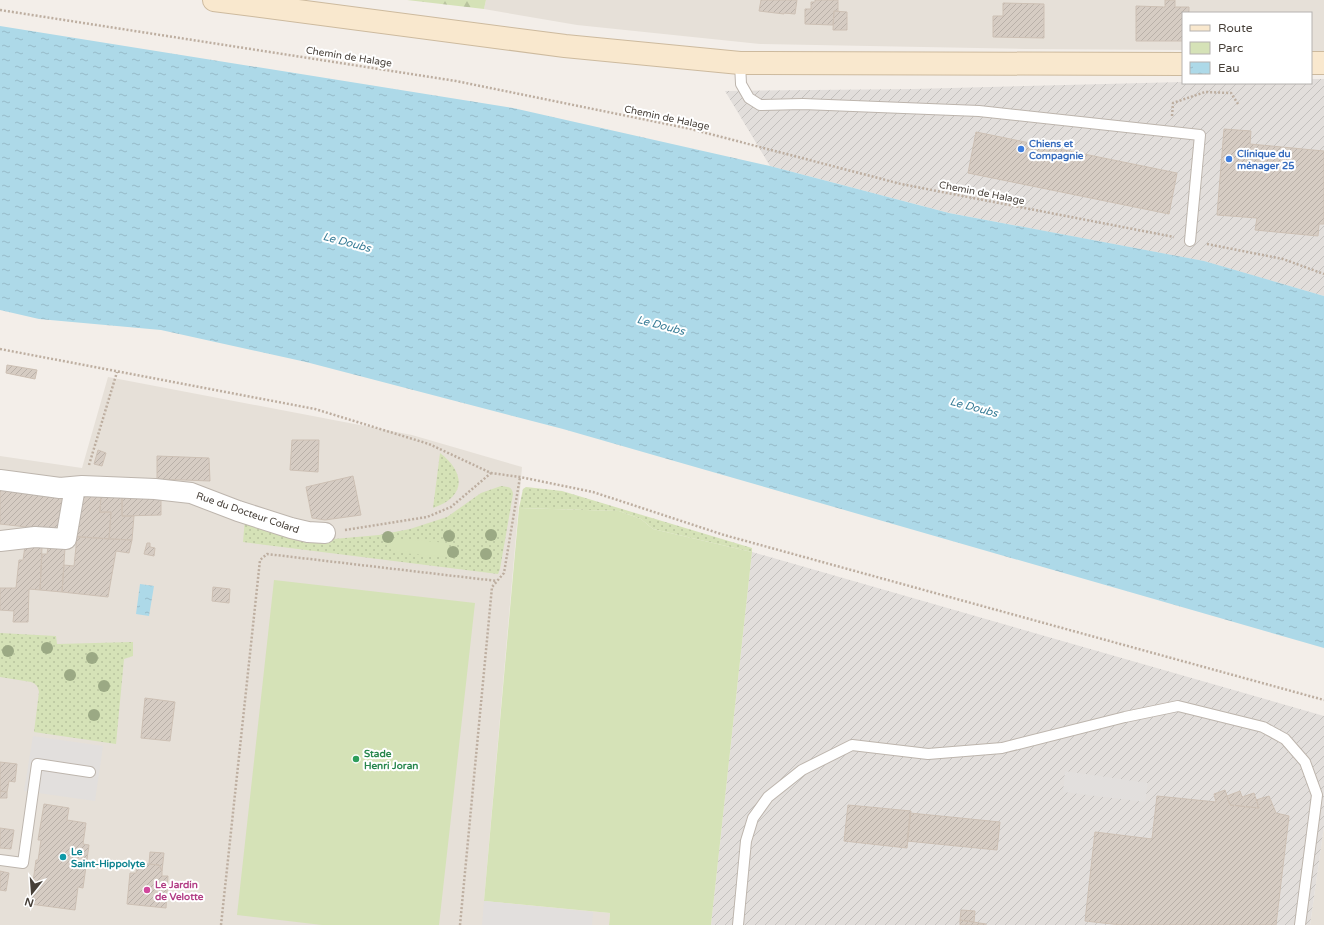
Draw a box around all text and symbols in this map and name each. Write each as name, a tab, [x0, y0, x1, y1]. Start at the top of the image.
legend	[1182, 12, 1312, 84]
text: Route	[1218, 21, 1253, 35]
text: Parc	[1218, 41, 1243, 55]
street label: Chemin de Halage	[305, 44, 393, 70]
text: Eau	[1218, 61, 1240, 75]
street label: Chemin de Halage	[623, 103, 711, 133]
place label: Chiens et Compagnie	[1029, 138, 1084, 162]
marker: Chiens et Compagnie	[1016, 144, 1026, 154]
place label: Clinique du ménager 25	[1237, 148, 1295, 172]
marker: Clinique du ménager 25	[1224, 154, 1234, 164]
street label: Chemin de Halage	[938, 179, 1026, 207]
water label: Le Doubs	[321, 230, 373, 255]
water label: Le Doubs	[635, 313, 687, 338]
water label: Le Doubs	[948, 395, 1000, 420]
street label: Rue du Docteur Colard	[195, 490, 301, 536]
place label: Stade Henri Joran	[364, 748, 418, 772]
marker: Stade Henri Joran	[351, 754, 361, 764]
place label: Le Saint-Hippolyte	[71, 846, 146, 870]
marker: Le Saint-Hippolyte	[58, 852, 68, 862]
north arrow	[12, 873, 52, 913]
place label: Le Jardin de Velotte	[155, 879, 204, 903]
marker: Le Jardin de Velotte	[142, 885, 152, 895]
text: N	[23, 895, 35, 910]

